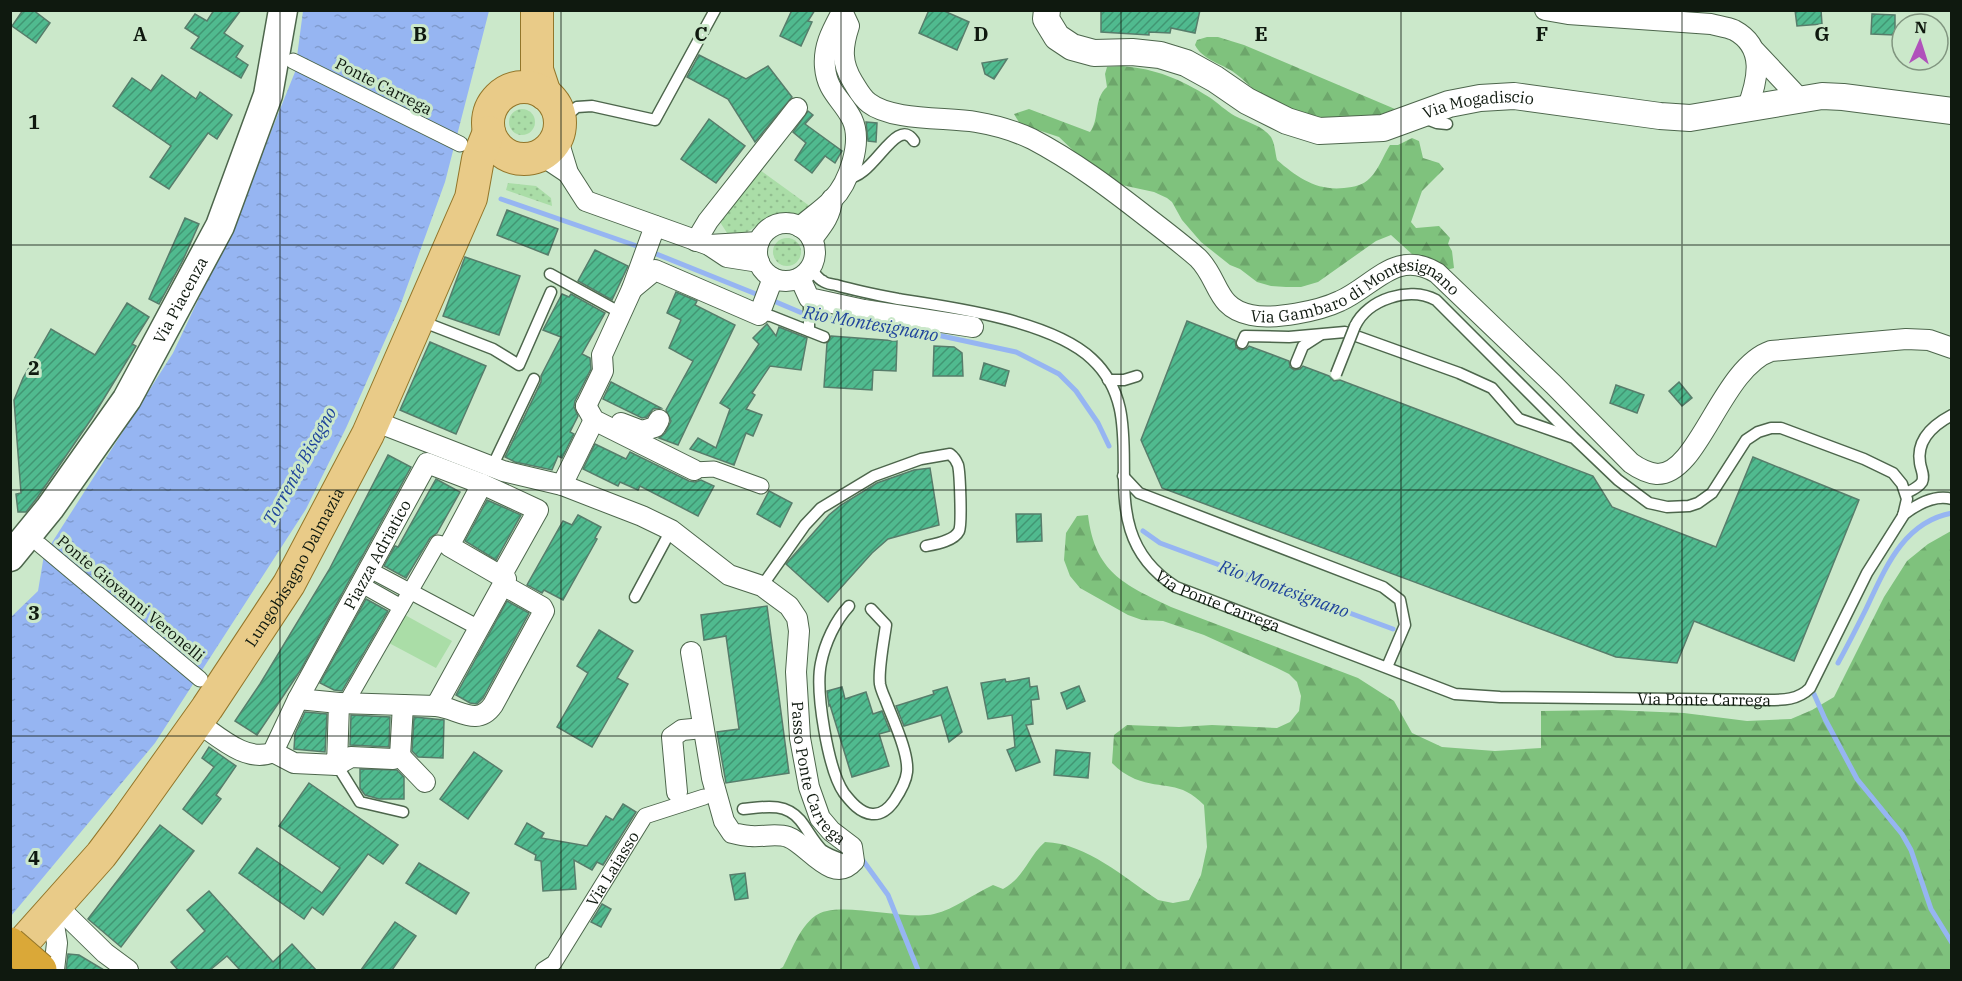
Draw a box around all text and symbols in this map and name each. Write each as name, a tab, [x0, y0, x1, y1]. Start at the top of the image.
north arrow	[1890, 12, 1950, 72]
text: N	[1914, 17, 1928, 37]
text: A	[133, 20, 147, 47]
text: B	[413, 20, 427, 47]
text: C	[694, 20, 708, 47]
text: D	[973, 20, 989, 47]
text: E	[1254, 20, 1268, 47]
text: F	[1536, 20, 1548, 47]
text: G	[1814, 20, 1830, 47]
street label: Ponte Carrega	[332, 53, 436, 119]
street label: Via Mogadiscio	[1420, 86, 1535, 123]
text: 1	[28, 108, 40, 135]
street label: Via Piacenza	[149, 253, 212, 347]
street label: Via Gambaro di Montesignano	[1249, 255, 1464, 326]
water label: Rio Montesignano	[801, 300, 941, 347]
text: 2	[28, 354, 40, 381]
water label: Torrente Bisagno	[258, 403, 342, 529]
street label: Lungobisagno Dalmazia	[240, 484, 348, 650]
street label: Piazza Adriatico	[339, 496, 415, 613]
street label: Ponte Giovanni Veronelli	[53, 530, 209, 666]
water label: Rio Montesignano	[1215, 554, 1352, 623]
street label: Via Ponte Carrega	[1151, 566, 1283, 636]
text: 3	[28, 599, 40, 626]
street label: Via Ponte Carrega	[1637, 689, 1771, 710]
street label: Passo Ponte Carrega	[788, 700, 850, 849]
street label: Via Laiasso	[582, 827, 643, 910]
text: 4	[28, 844, 40, 871]

